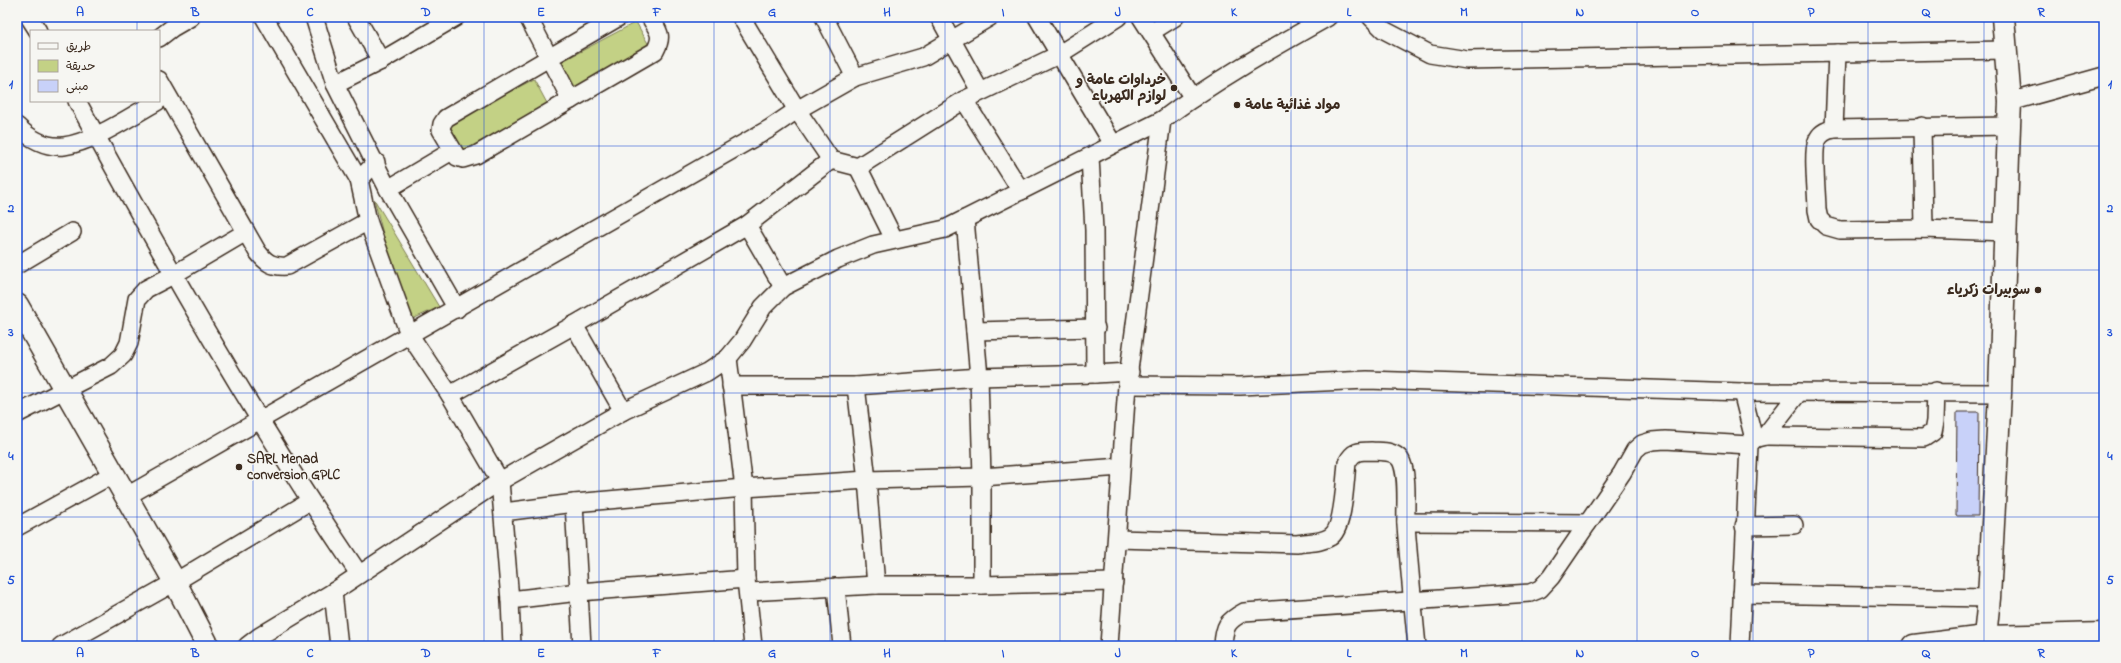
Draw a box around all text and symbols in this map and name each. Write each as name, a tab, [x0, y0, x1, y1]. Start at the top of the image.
text: A	[76, 3, 84, 22]
text: B	[190, 3, 200, 22]
text: C	[306, 3, 314, 22]
text: D	[420, 3, 431, 22]
text: E	[537, 3, 545, 22]
text: F	[652, 3, 662, 22]
text: G	[768, 3, 776, 22]
text: H	[883, 3, 891, 22]
text: I	[1001, 3, 1005, 22]
text: J	[1115, 3, 1121, 22]
text: K	[1231, 3, 1238, 22]
text: L	[1347, 3, 1353, 22]
text: M	[1460, 3, 1468, 22]
text: N	[1576, 3, 1585, 22]
text: O	[1691, 3, 1700, 22]
text: P	[1808, 3, 1815, 22]
text: Q	[1922, 3, 1931, 22]
text: R	[2036, 3, 2045, 22]
legend	[30, 30, 160, 102]
text: طريق	[66, 38, 91, 56]
text: حديقة	[66, 58, 95, 76]
place label: خرداوات عامة و لوازم الكهرباء	[1075, 70, 1166, 107]
text: 1	[9, 75, 14, 94]
text: 1	[2108, 75, 2113, 94]
text: مبنى	[66, 78, 89, 96]
marker: خرداوات عامة و لوازم الكهرباء	[1169, 83, 1179, 93]
place label: مواد غذائية عامة	[1245, 95, 1340, 116]
marker: مواد غذائية عامة	[1232, 100, 1242, 110]
text: 2	[7, 199, 15, 218]
text: 2	[2106, 199, 2114, 218]
place label: سوبيرات زكرياء	[1947, 280, 2030, 301]
marker: سوبيرات زكرياء	[2033, 285, 2043, 295]
text: 3	[7, 323, 14, 342]
text: 3	[2106, 323, 2113, 342]
text: 4	[7, 447, 14, 466]
text: 4	[2106, 447, 2113, 466]
place label: SARL Menad conversion GPLC	[247, 449, 340, 486]
marker: SARL Menad conversion GPLC	[234, 462, 244, 472]
text: 5	[7, 571, 15, 590]
text: 5	[2106, 571, 2114, 590]
text: A	[76, 644, 84, 663]
text: B	[190, 644, 200, 663]
text: C	[306, 644, 314, 663]
text: D	[420, 644, 431, 663]
text: E	[537, 644, 545, 663]
text: F	[652, 644, 662, 663]
text: G	[768, 644, 776, 663]
text: H	[883, 644, 891, 663]
text: I	[1001, 644, 1005, 663]
text: J	[1115, 644, 1121, 663]
text: K	[1231, 644, 1238, 663]
text: L	[1347, 644, 1353, 663]
text: M	[1460, 644, 1468, 663]
text: N	[1576, 644, 1585, 663]
text: O	[1691, 644, 1700, 663]
text: P	[1808, 644, 1815, 663]
text: Q	[1922, 644, 1931, 663]
text: R	[2036, 644, 2045, 663]

